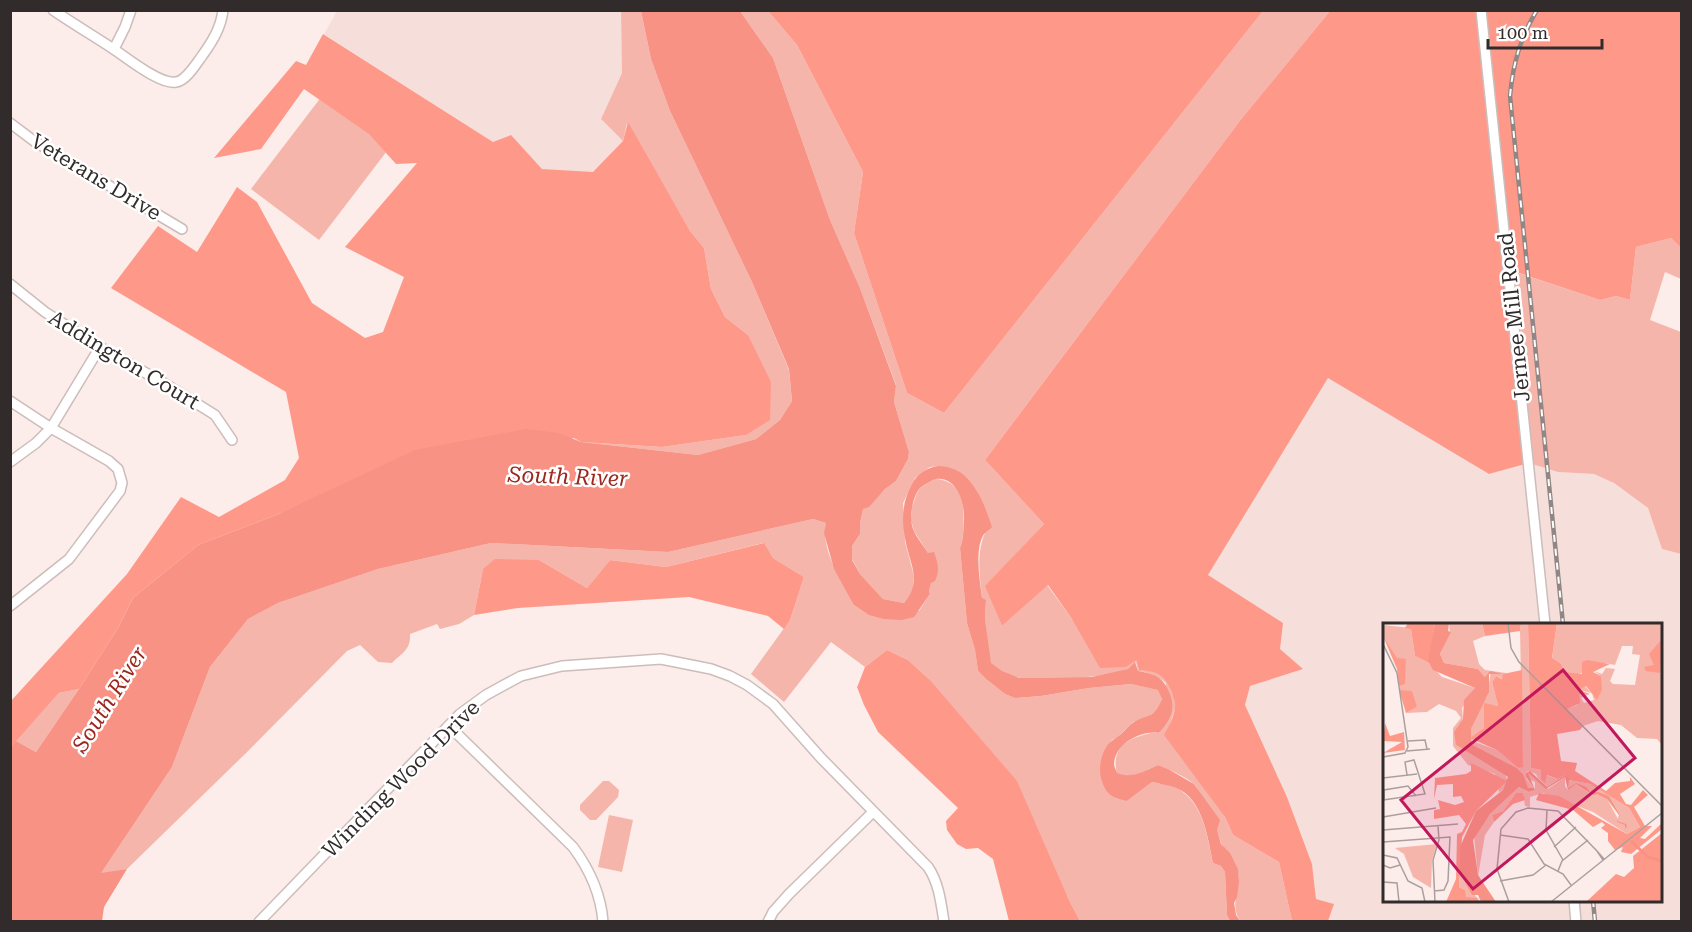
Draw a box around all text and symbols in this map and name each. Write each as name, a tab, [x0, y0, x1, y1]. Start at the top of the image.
scale bar	[1488, 12, 1602, 50]
text: 100 m	[1497, 22, 1548, 43]
street label: Veterans Drive	[27, 129, 165, 225]
street label: Jernee Mill Road	[1493, 231, 1535, 403]
street label: Addington Court	[44, 306, 204, 415]
water label: South River	[507, 462, 628, 491]
inset map	[1383, 623, 1662, 902]
water label: South River	[66, 642, 152, 758]
street label: Winding Wood Drive	[317, 695, 485, 863]

